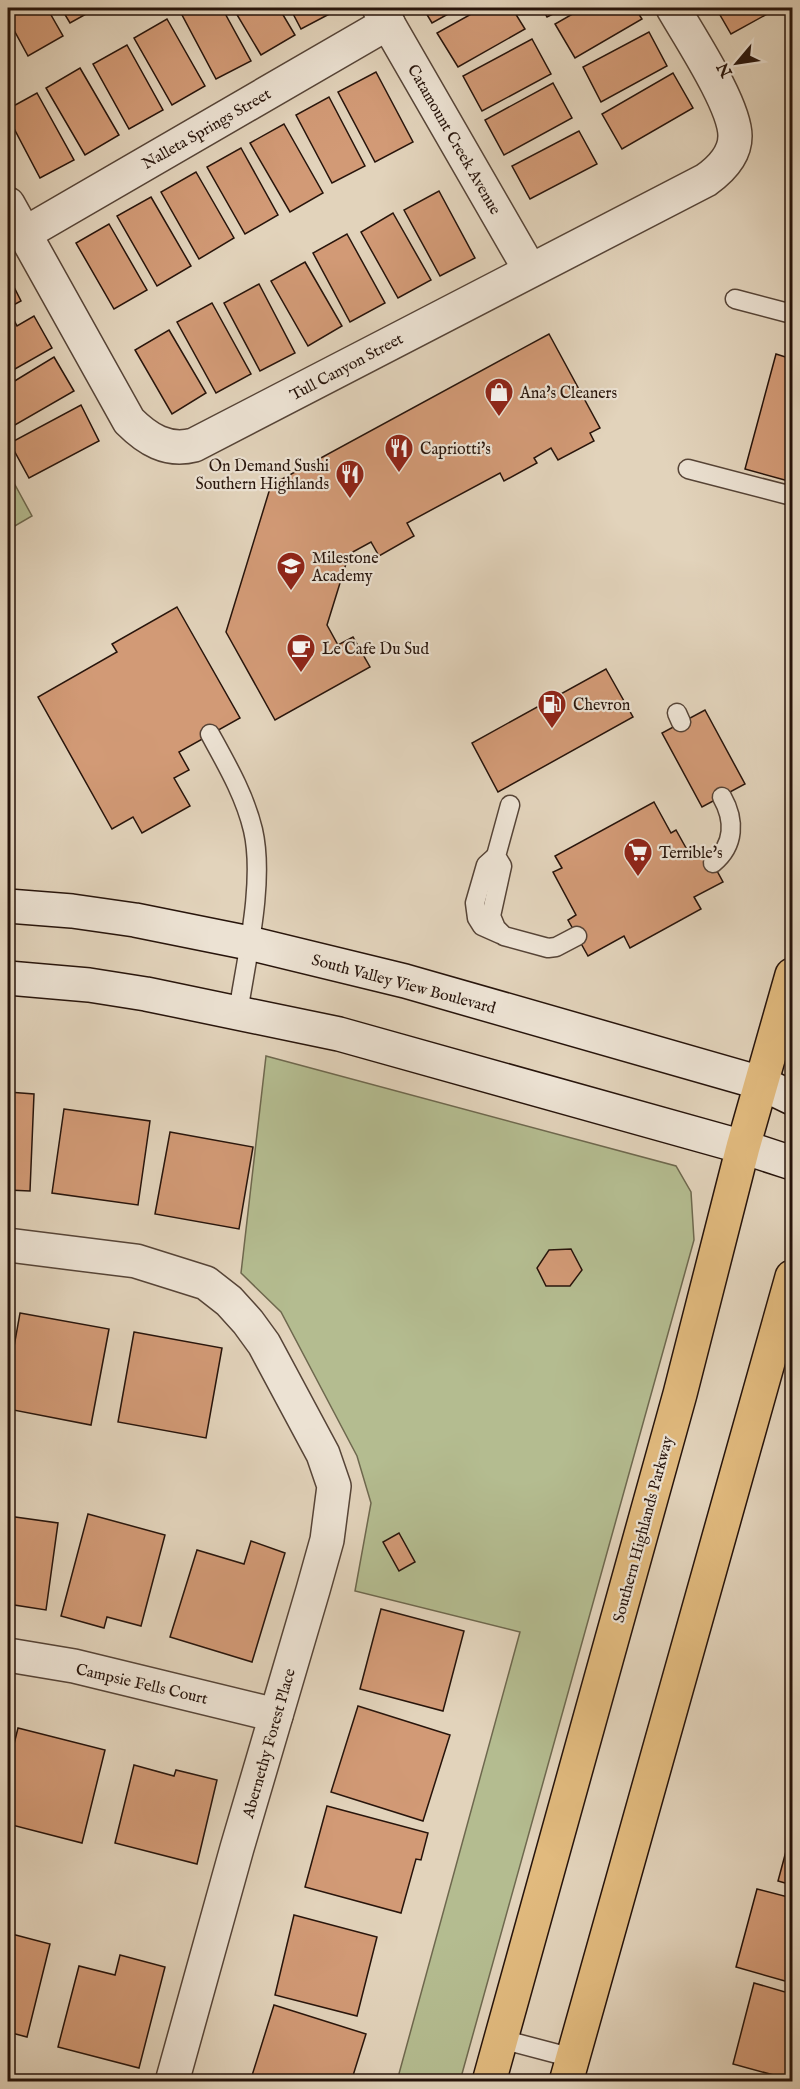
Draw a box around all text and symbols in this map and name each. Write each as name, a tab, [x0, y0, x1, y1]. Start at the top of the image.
north arrow	[707, 33, 767, 93]
text: N	[713, 58, 738, 81]
street label: Catamount Creek Avenue	[402, 61, 504, 219]
street label: Nalleta Springs Street	[139, 84, 275, 175]
street label: Tull Canyon Street	[287, 329, 407, 406]
shop icon: Ana's Cleaners	[483, 376, 515, 418]
place label: Ana's Cleaners	[519, 384, 617, 404]
restaurant icon: Capriotti's	[383, 432, 415, 474]
place label: Capriotti's	[420, 440, 491, 460]
place label: On Demand Sushi Southern Highlands	[196, 457, 329, 495]
restaurant icon: On Demand Sushi Southern Highlands	[334, 458, 366, 500]
place label: Milestone Academy	[311, 549, 378, 587]
school or university icon: Milestone Academy	[275, 550, 307, 592]
cafe icon: Le Cafe Du Sud	[285, 632, 317, 674]
place label: Le Cafe Du Sud	[322, 640, 429, 660]
fuel station icon: Chevron	[536, 688, 568, 730]
place label: Chevron	[573, 696, 631, 716]
supermarket icon: Terrible's	[622, 836, 654, 878]
place label: Terrible's	[659, 844, 723, 864]
street label: South Valley View Boulevard	[309, 951, 498, 1019]
street label: Southern Highlands Parkway	[609, 1434, 679, 1625]
street label: Campsie Fells Court	[74, 1660, 210, 1710]
street label: Abernethy Forest Place	[239, 1666, 301, 1822]

